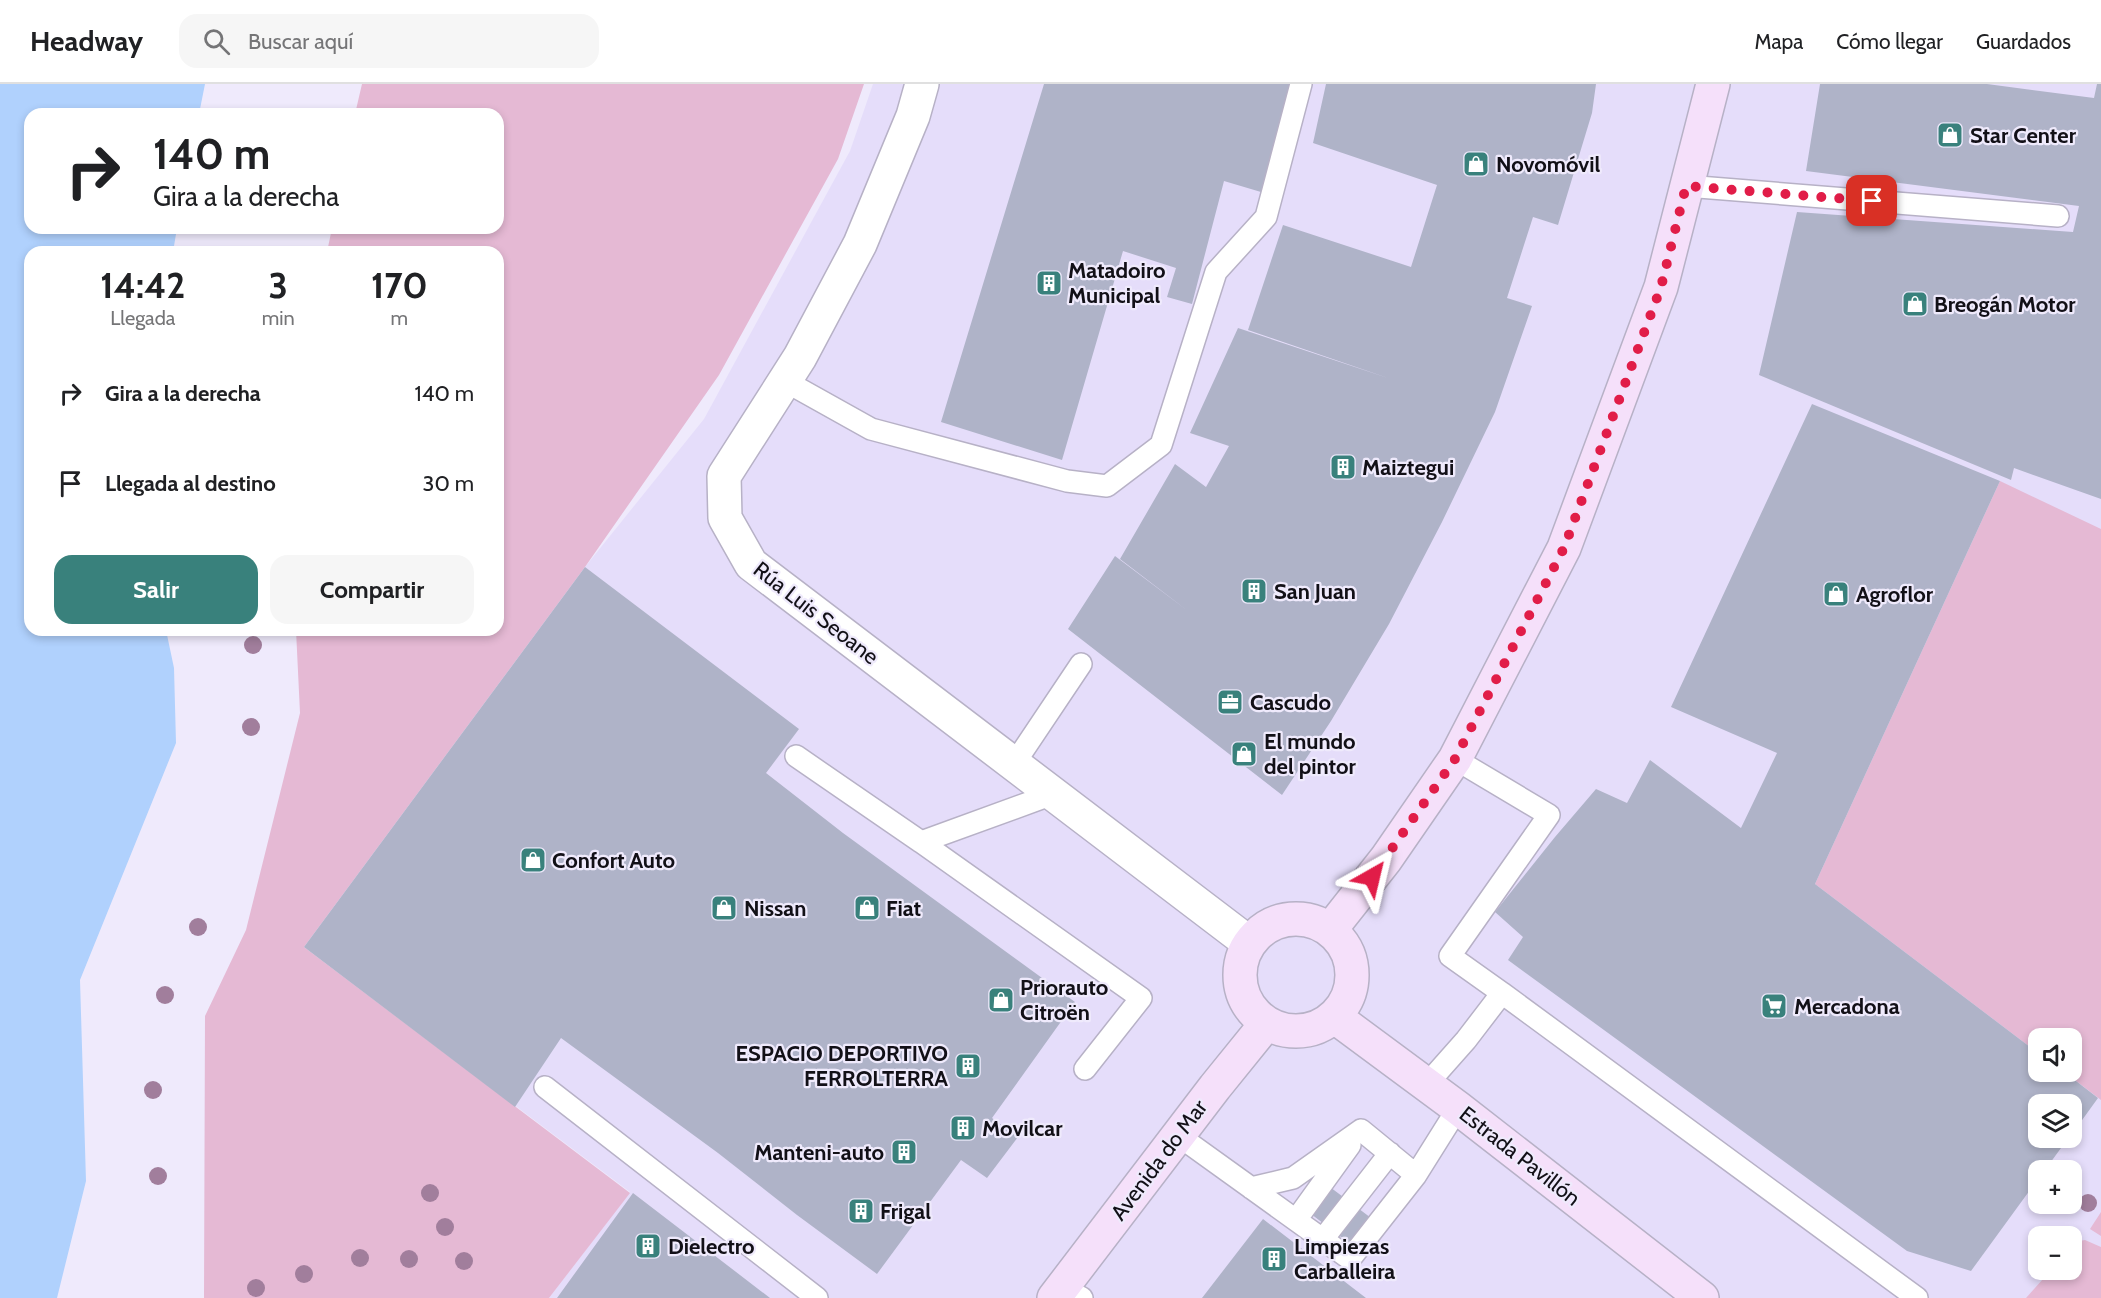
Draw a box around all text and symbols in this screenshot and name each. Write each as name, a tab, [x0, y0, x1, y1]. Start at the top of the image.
search box	[179, 14, 599, 68]
text: Headway	[30, 24, 143, 58]
icon: search	[200, 25, 233, 58]
text: Buscar aquí	[248, 28, 353, 55]
text: Mapa	[1755, 29, 1803, 54]
text: Cómo llegar	[1836, 29, 1943, 54]
text: Guardados	[1976, 29, 2071, 54]
shop icon: Star Center	[1935, 120, 1965, 150]
place label: Star Center	[1970, 122, 2077, 149]
text: 140 m	[153, 128, 270, 180]
icon: right	[54, 132, 132, 210]
shop icon: Novomóvil	[1461, 149, 1491, 179]
place label: Novomóvil	[1496, 151, 1600, 178]
pin	[1846, 175, 1897, 226]
text: Gira a la derecha	[153, 180, 339, 213]
icon: arrive	[1855, 184, 1888, 217]
place label: Matadoiro Municipal	[1068, 257, 1165, 309]
text: 14:42	[100, 263, 185, 307]
text: 3	[268, 263, 288, 307]
text: 170	[371, 263, 428, 307]
building icon: Matadoiro Municipal	[1034, 268, 1064, 298]
shop icon: Breogán Motor	[1900, 289, 1930, 319]
place label: Breogán Motor	[1934, 291, 2076, 318]
text: Llegada	[110, 306, 175, 330]
text: min	[262, 306, 295, 330]
text: m	[391, 306, 408, 330]
icon: right	[54, 377, 87, 410]
text: Gira a la derecha	[105, 380, 261, 407]
text: 140 m	[415, 380, 474, 407]
building icon: Maiztegui	[1328, 452, 1358, 482]
place label: Maiztegui	[1362, 454, 1454, 481]
icon: arrive	[54, 467, 87, 500]
text: Llegada al destino	[105, 470, 276, 497]
text: 30 m	[422, 470, 474, 497]
button: Salir	[54, 555, 258, 624]
button: Compartir	[270, 555, 474, 624]
street label: Rúa Luis Seoane	[748, 556, 884, 670]
building icon: San Juan	[1239, 576, 1269, 606]
place label: San Juan	[1274, 578, 1356, 605]
shop icon: Agroflor	[1821, 579, 1851, 609]
place label: Agroflor	[1856, 581, 1934, 608]
office icon: Cascudo	[1215, 687, 1245, 717]
place label: Cascudo	[1250, 689, 1331, 716]
place label: El mundo del pintor	[1264, 728, 1357, 780]
shop icon: El mundo del pintor	[1229, 739, 1259, 769]
shop icon: Confort Auto	[518, 845, 548, 875]
position arrow	[1340, 845, 1404, 909]
place label: Confort Auto	[552, 847, 675, 874]
shop icon: Nissan	[709, 893, 739, 923]
shop icon: Fiat	[852, 893, 882, 923]
place label: Nissan	[744, 895, 806, 922]
place label: Fiat	[886, 895, 921, 922]
place label: Priorauto Citroën	[1020, 974, 1108, 1026]
shop icon: Priorauto Citroën	[986, 985, 1016, 1015]
supermarket icon: Mercadona	[1759, 991, 1789, 1021]
place label: Mercadona	[1794, 993, 1900, 1020]
map controls	[2028, 1028, 2082, 1280]
button: sound	[2028, 1028, 2082, 1082]
place label: ESPACIO DEPORTIVO FERROLTERRA	[735, 1040, 948, 1092]
building icon: ESPACIO DEPORTIVO FERROLTERRA	[953, 1051, 983, 1081]
street label: Avenida do Mar	[1105, 1094, 1213, 1226]
button: layers	[2028, 1094, 2082, 1148]
street label: Estrada Pavillón	[1454, 1100, 1586, 1212]
building icon: Movilcar	[948, 1113, 978, 1143]
place label: Movilcar	[982, 1115, 1063, 1142]
building icon: Manteni-auto	[889, 1137, 919, 1167]
place label: Manteni-auto	[754, 1139, 884, 1166]
button: +	[2028, 1160, 2082, 1214]
building icon: Frigal	[846, 1196, 876, 1226]
place label: Frigal	[880, 1198, 931, 1225]
button: −	[2028, 1226, 2082, 1280]
building icon: Dielectro	[633, 1231, 663, 1261]
place label: Dielectro	[668, 1233, 754, 1260]
place label: Limpiezas Carballeira	[1294, 1233, 1395, 1285]
building icon: Limpiezas Carballeira	[1259, 1244, 1289, 1274]

